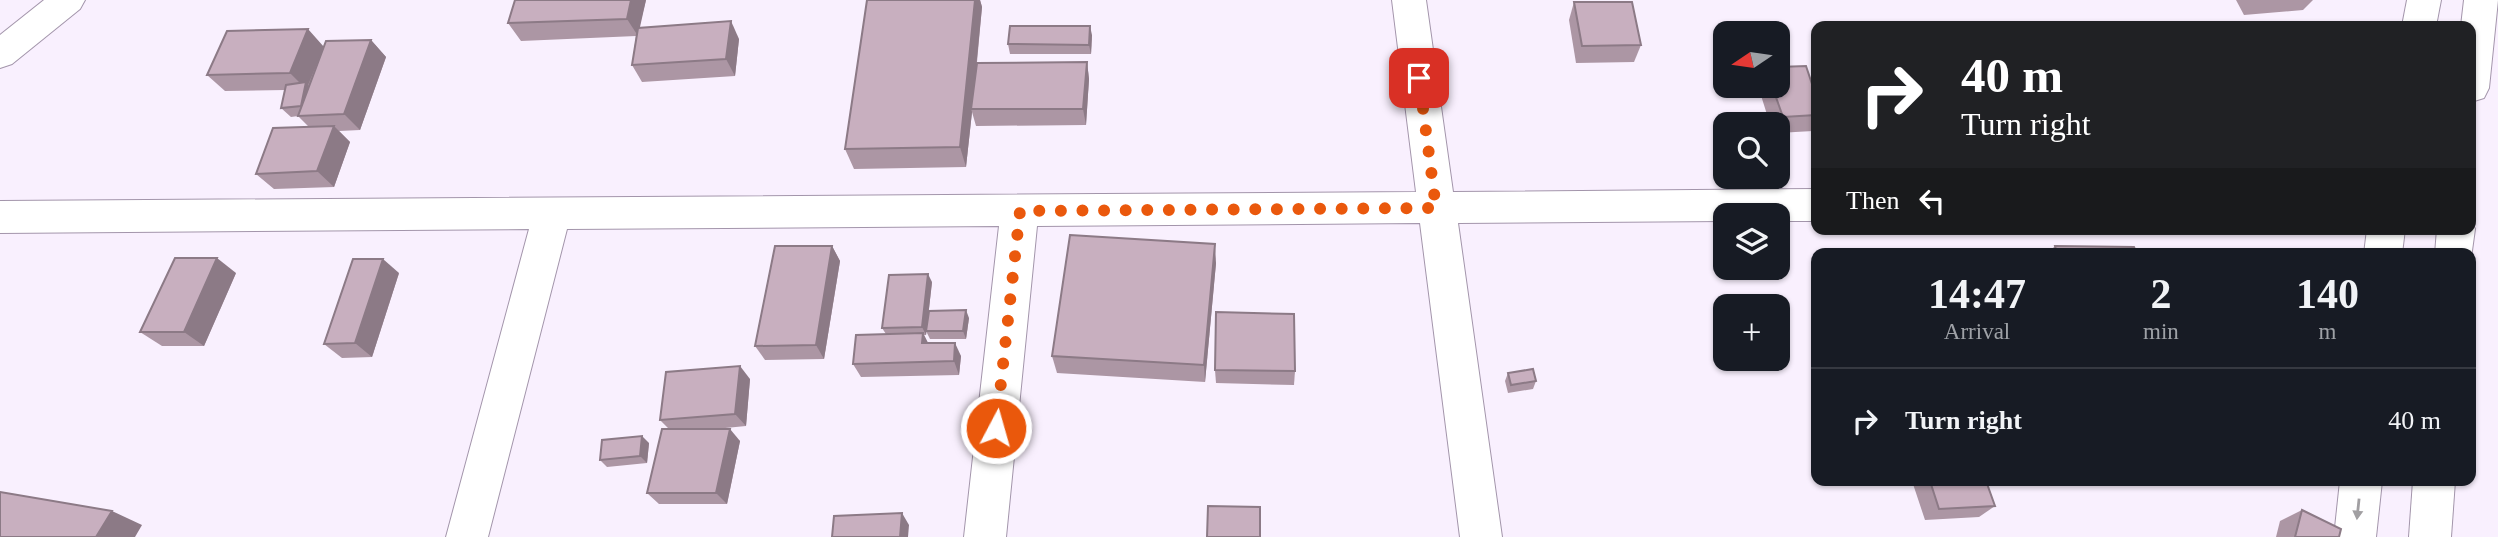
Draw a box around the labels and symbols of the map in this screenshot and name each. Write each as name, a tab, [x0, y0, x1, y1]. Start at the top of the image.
north arrow	[1713, 21, 1790, 98]
pin	[1389, 48, 1449, 108]
position arrow	[959, 391, 1033, 465]
one-way arrow	[2352, 498, 2363, 520]

